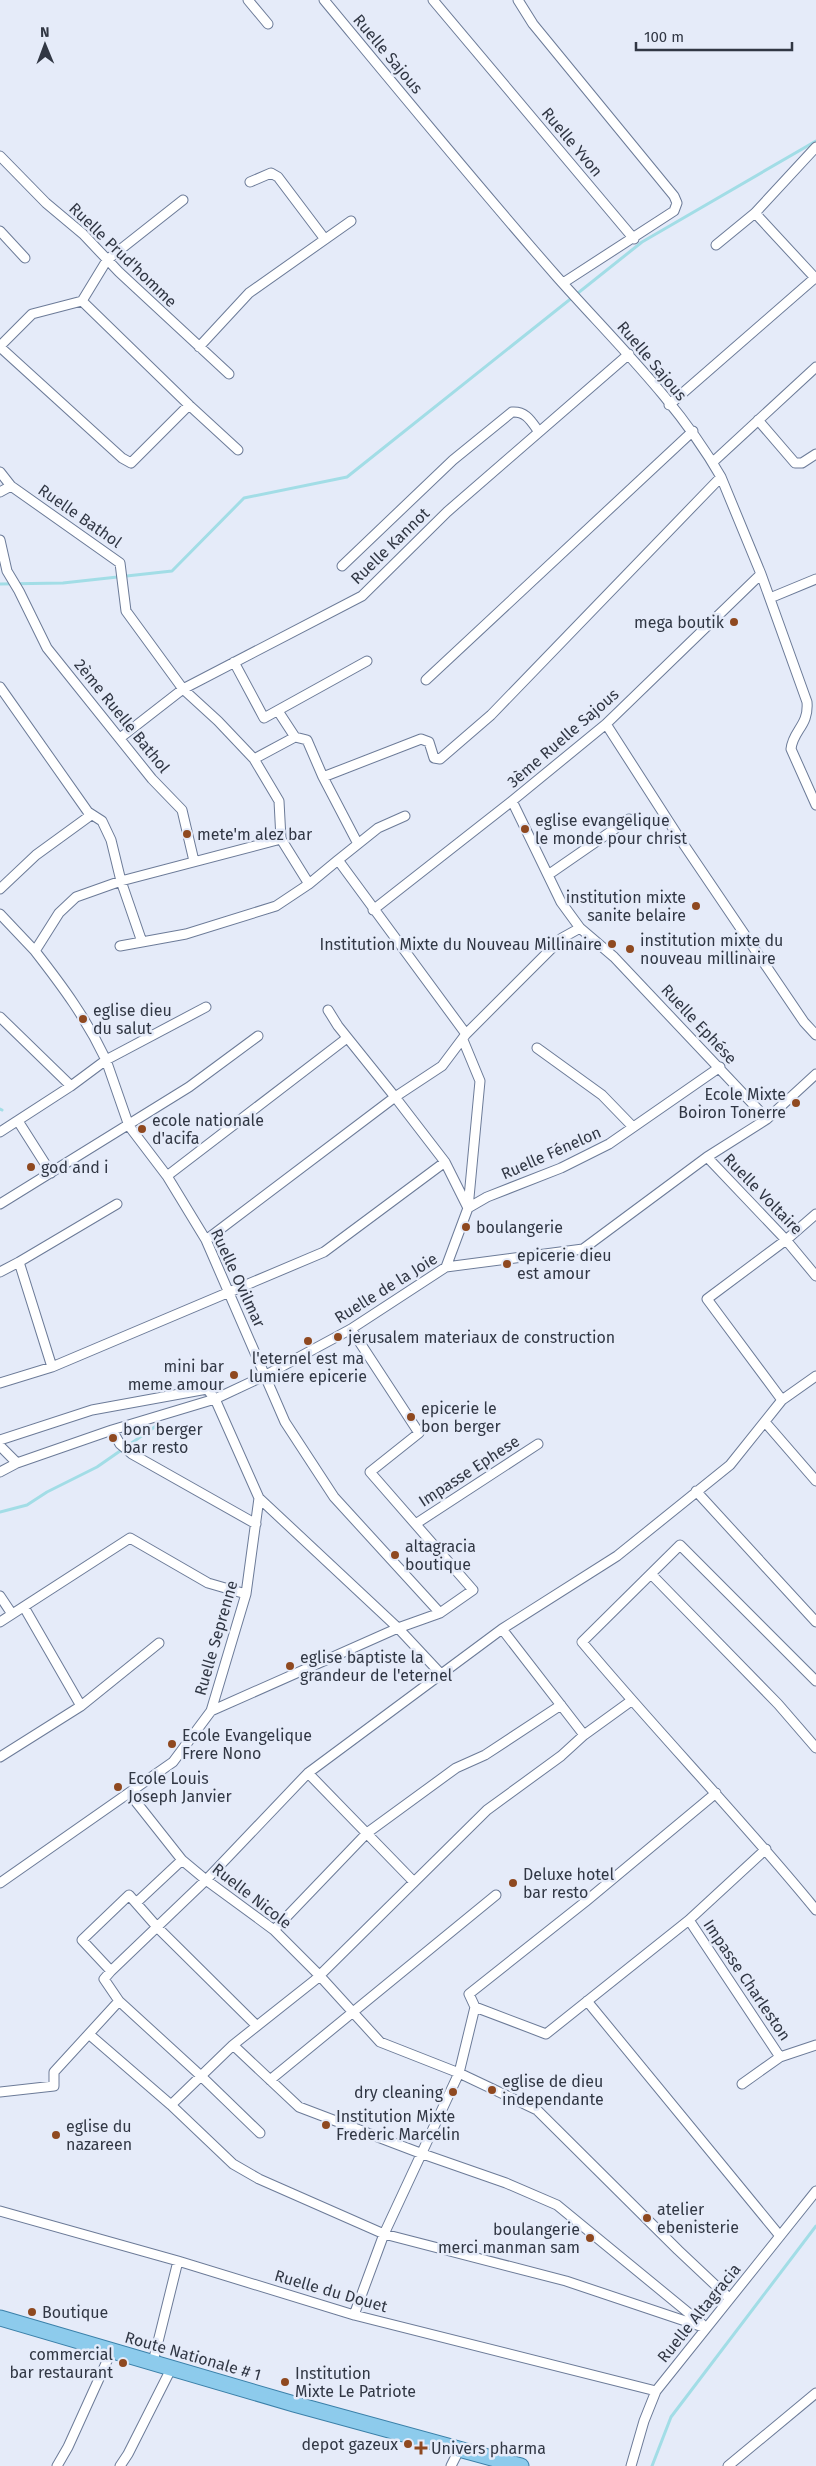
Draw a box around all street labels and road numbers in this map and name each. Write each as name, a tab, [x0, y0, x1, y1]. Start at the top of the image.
street label: Ruelle Sajous	[349, 10, 427, 98]
street label: Ruelle Yvon	[538, 104, 606, 180]
street label: Ruelle Prud'homme	[65, 199, 181, 311]
street label: Ruelle Sajous	[613, 317, 691, 405]
street label: Ruelle Bathol	[35, 480, 126, 552]
street label: Ruelle Kannot	[347, 504, 433, 588]
street label: 2ème Ruelle Bathol	[70, 655, 174, 777]
street label: 3ème Ruelle Sajous	[503, 685, 623, 791]
street label: Ruelle Ephése	[657, 980, 741, 1068]
street label: Ruelle Fénelon	[498, 1122, 604, 1184]
street label: Ruelle Voltaire	[719, 1149, 807, 1239]
street label: Ruelle Ovilmar	[207, 1226, 270, 1331]
street label: Ruelle de la Joie	[331, 1249, 441, 1327]
street label: Impasse Ephese	[415, 1431, 523, 1511]
street label: Ruelle Seprenne	[190, 1578, 242, 1698]
street label: Ruelle Nicole	[209, 1859, 295, 1933]
street label: Impasse Charleston	[699, 1916, 795, 2044]
street label: Ruelle Altagracia	[653, 2260, 745, 2366]
street label: Ruelle du Douet	[272, 2266, 390, 2316]
street label: Route Nationale # 1	[123, 2327, 263, 2385]

